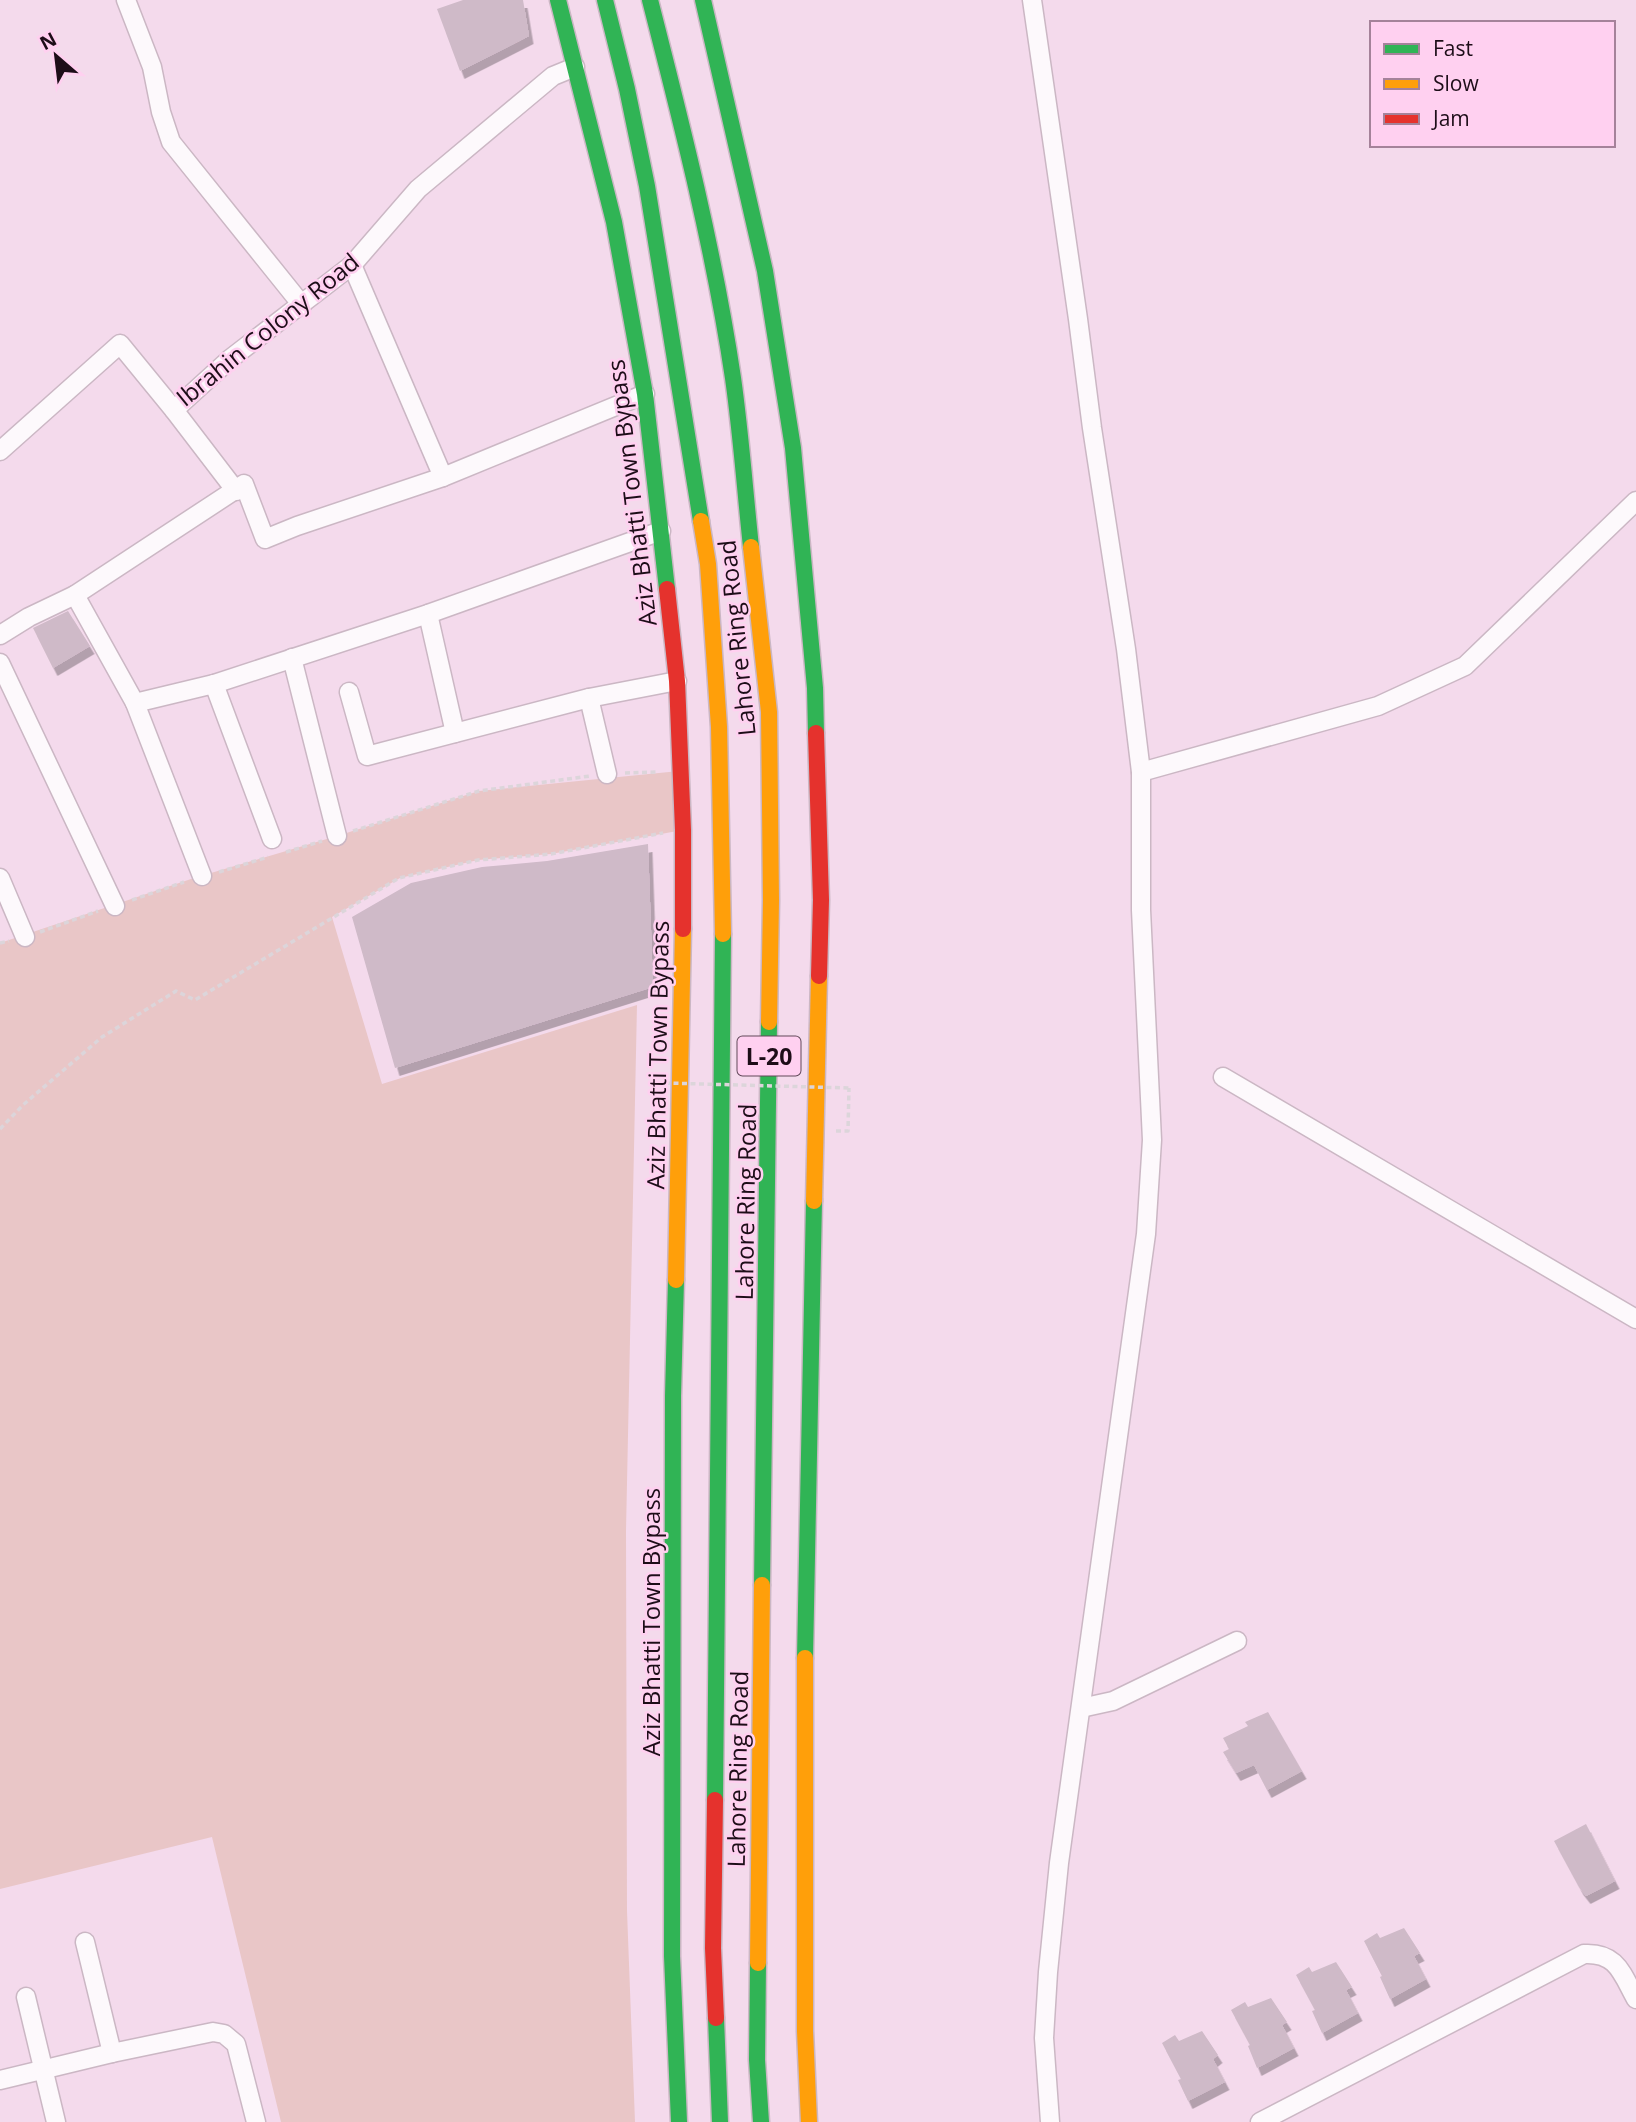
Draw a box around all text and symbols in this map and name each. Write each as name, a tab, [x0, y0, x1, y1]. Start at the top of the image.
north arrow	[21, 21, 91, 91]
legend	[1370, 21, 1615, 147]
text: N	[35, 26, 61, 56]
text: Fast	[1433, 34, 1473, 62]
text: Slow	[1433, 69, 1479, 97]
text: Jam	[1431, 104, 1470, 132]
street label: Ibrahin Colony Road	[169, 245, 365, 413]
street label: Aziz Bhatti Town Bypass	[598, 358, 664, 628]
street label: Lahore Ring Road	[709, 538, 763, 738]
street label: Aziz Bhatti Town Bypass	[638, 920, 676, 1190]
road number: L-20	[738, 1036, 800, 1076]
street label: Lahore Ring Road	[727, 1103, 763, 1301]
street label: Aziz Bhatti Town Bypass	[634, 1488, 667, 1756]
street label: Lahore Ring Road	[719, 1670, 755, 1868]

